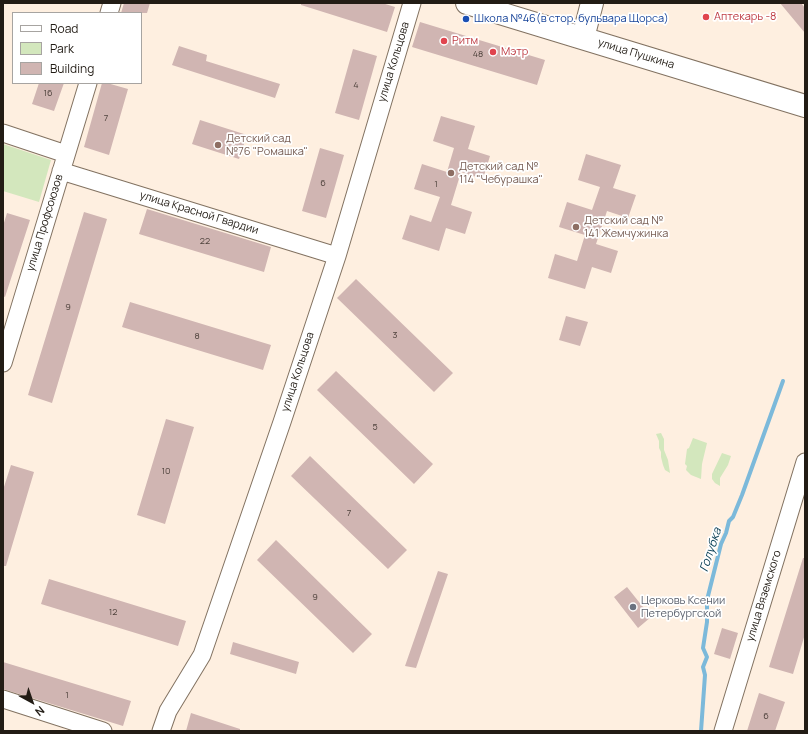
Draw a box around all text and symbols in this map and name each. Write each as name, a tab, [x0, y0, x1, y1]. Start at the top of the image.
place label: Аптекарь -8	[714, 10, 776, 24]
legend	[12, 12, 142, 84]
place label: Школа №46(в стор. бульвара Щорса)	[474, 12, 669, 26]
marker: Аптекарь -8	[701, 12, 711, 22]
marker: Школа №46(в стор. бульвара Щорса)	[461, 14, 471, 24]
text: Road	[50, 20, 78, 37]
street label: улица Кольцова	[376, 20, 412, 104]
place label: Ритм	[452, 34, 478, 48]
marker: Ритм	[439, 36, 449, 46]
street label: улица Пушкина	[596, 36, 676, 72]
text: Park	[50, 40, 74, 57]
place label: Мэтр	[501, 45, 528, 59]
marker: Мэтр	[488, 47, 498, 57]
house number: 48	[473, 49, 483, 59]
text: Building	[50, 60, 94, 77]
house number: 4	[353, 80, 359, 90]
house number: 16	[43, 88, 53, 98]
house number: 7	[104, 113, 108, 123]
place label: Детский сад №76 "Ромашка"	[226, 132, 308, 158]
marker: Детский сад №76 "Ромашка"	[213, 140, 223, 150]
place label: Детский сад № 114 "Чебурашка"	[459, 160, 543, 186]
marker: Детский сад № 114 "Чебурашка"	[446, 168, 456, 178]
street label: улица Профсоюзов	[24, 173, 66, 273]
house number: 6	[320, 178, 326, 188]
house number: 1	[434, 179, 438, 189]
street label: улица Красной Гвардии	[138, 189, 260, 237]
place label: Детский сад № 141 Жемчужинка	[584, 214, 668, 240]
marker: Детский сад № 141 Жемчужинка	[571, 222, 581, 232]
house number: 22	[200, 236, 210, 246]
house number: 9	[65, 302, 71, 312]
street label: улица Кольцова	[279, 330, 317, 414]
house number: 3	[393, 330, 397, 340]
house number: 8	[194, 331, 200, 341]
house number: 5	[372, 422, 378, 432]
house number: 10	[162, 466, 170, 476]
house number: 7	[347, 508, 351, 518]
water label: Голубка	[697, 526, 725, 574]
street label: улица Вяземского	[744, 549, 784, 643]
house number: 9	[312, 592, 318, 602]
place label: Церковь Ксении Петербургской	[641, 594, 725, 620]
marker: Церковь Ксении Петербургской	[628, 602, 638, 612]
house number: 12	[109, 607, 117, 617]
north arrow	[12, 682, 52, 722]
house number: 1	[65, 690, 69, 700]
text: N	[32, 703, 48, 720]
house number: 6	[763, 711, 769, 721]

